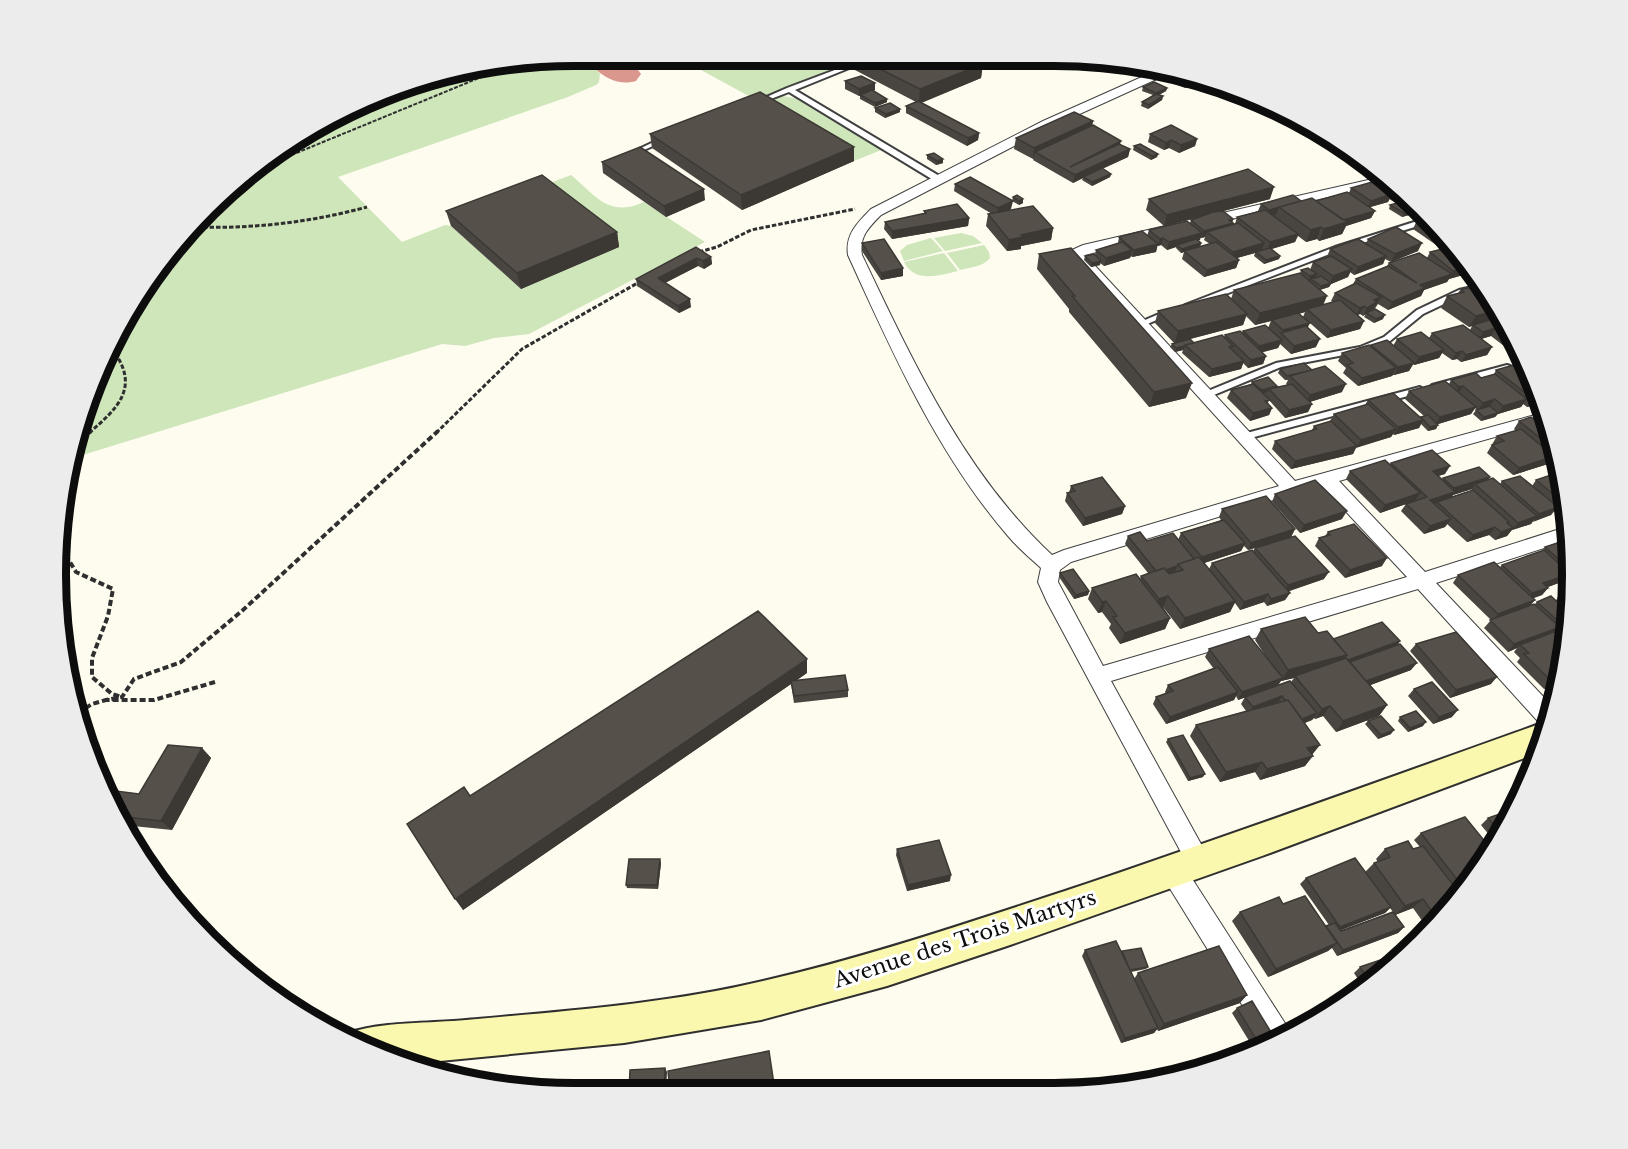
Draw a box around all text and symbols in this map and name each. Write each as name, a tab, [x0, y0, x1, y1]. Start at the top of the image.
street label: Avenue des Trois Martyrs	[830, 884, 1099, 994]

